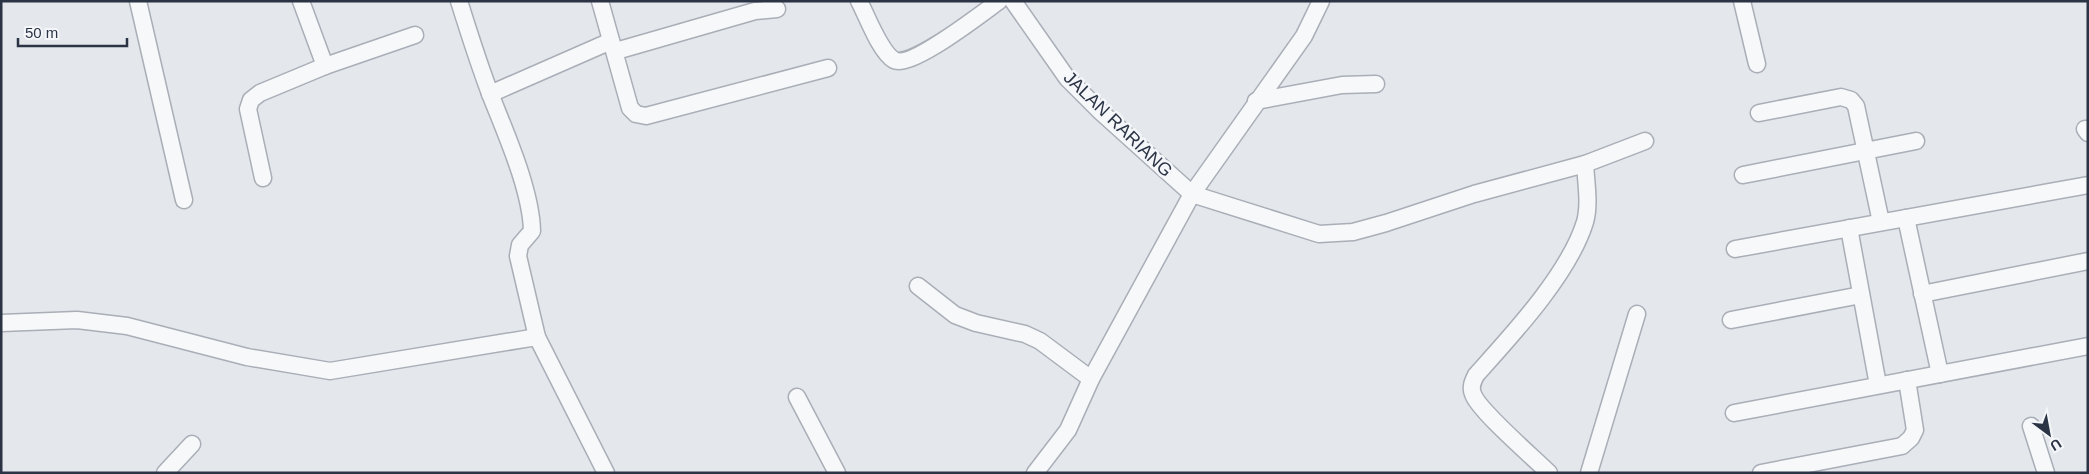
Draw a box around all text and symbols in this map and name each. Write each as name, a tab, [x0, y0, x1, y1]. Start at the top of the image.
scale bar	[18, 15, 126, 47]
text: 50 m	[25, 24, 58, 41]
street label: JALAN RARIANG	[1060, 67, 1176, 181]
north arrow	[2024, 409, 2074, 459]
text: U	[2047, 436, 2064, 454]

